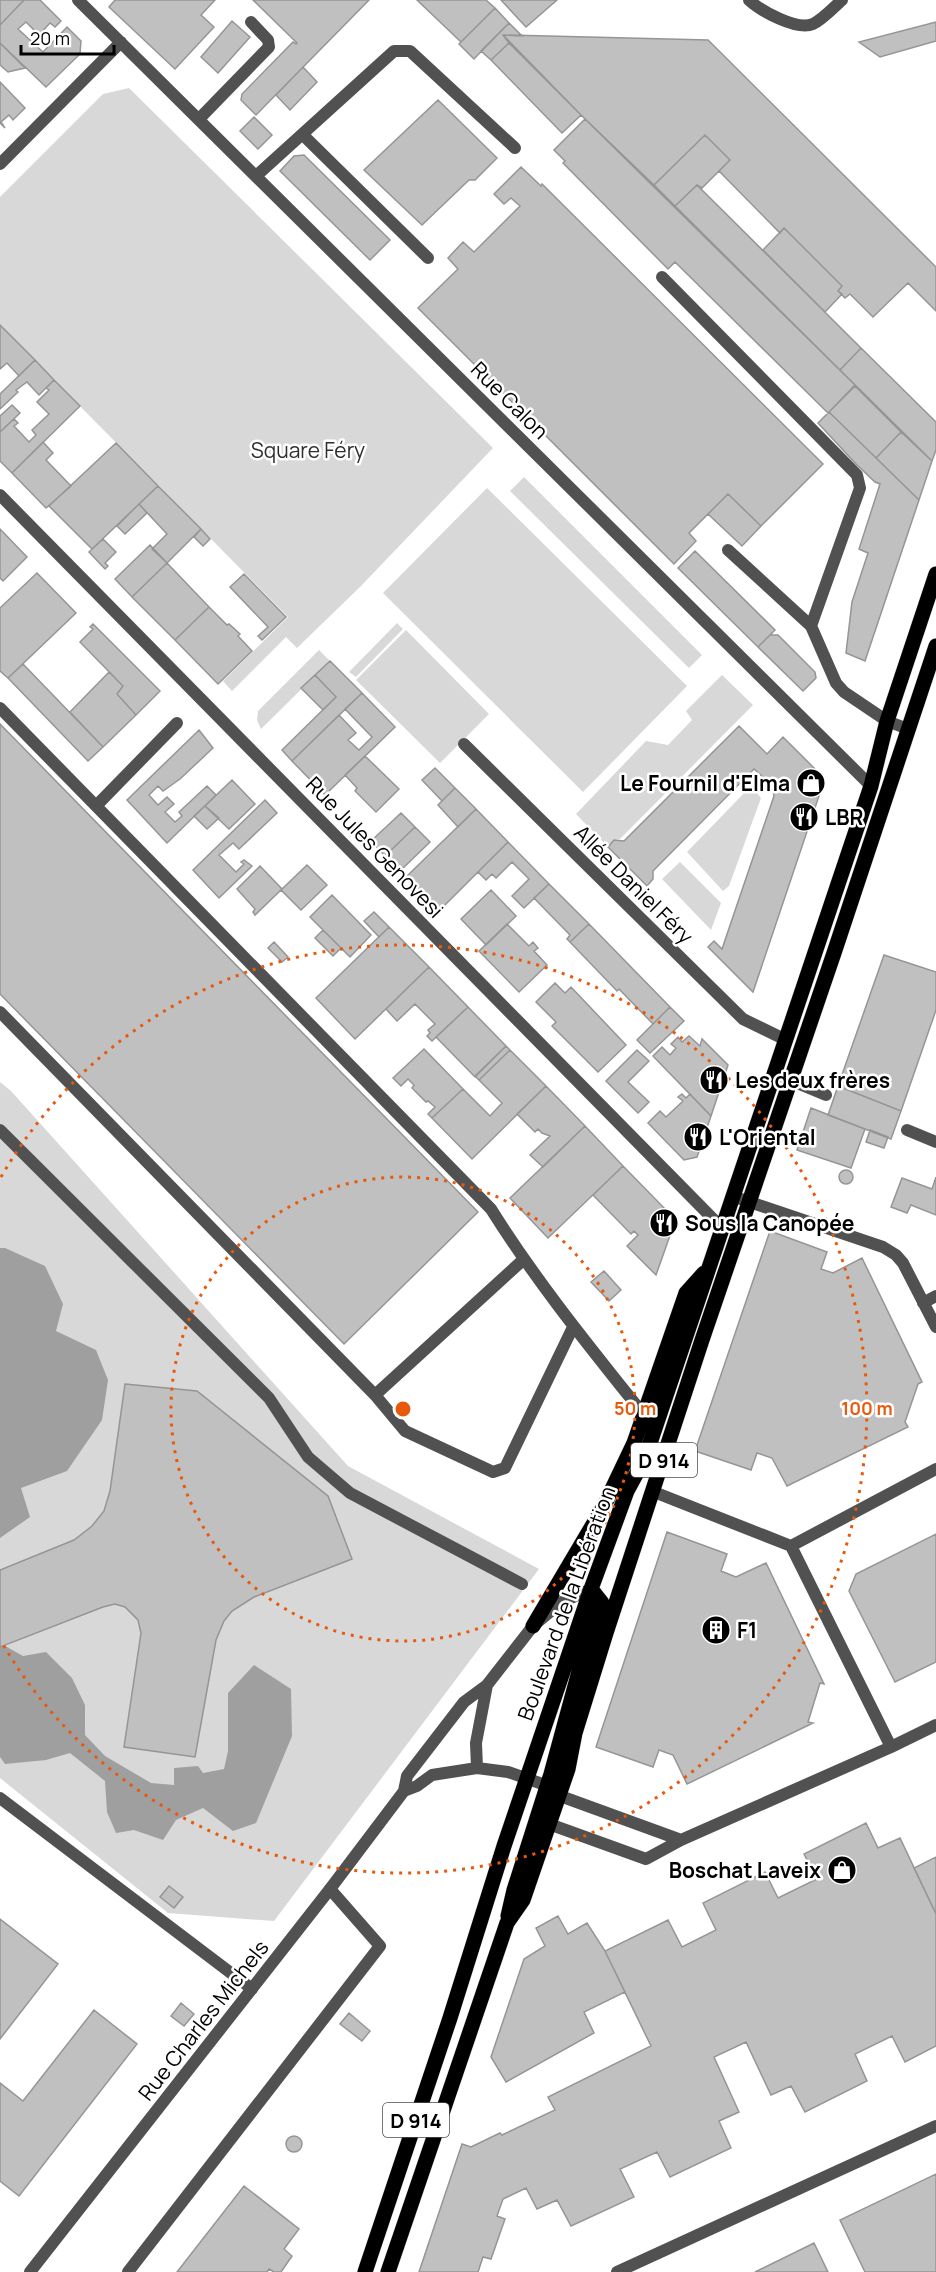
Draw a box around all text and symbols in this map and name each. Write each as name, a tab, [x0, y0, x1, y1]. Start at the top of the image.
scale bar	[21, 18, 114, 56]
text: 20 m	[30, 26, 70, 50]
street label: Rue Calon	[465, 355, 555, 445]
park label: Square Féry	[251, 436, 365, 464]
shop icon: Le Fournil d'Elma	[795, 767, 827, 799]
place label: Le Fournil d'Elma	[620, 769, 790, 797]
street label: Rue Jules Genovesi	[300, 770, 450, 924]
restaurant icon: LBR	[788, 801, 820, 833]
place label: LBR	[825, 803, 863, 831]
street label: Allée Daniel Féry	[568, 818, 700, 950]
restaurant icon: Les deux frères	[698, 1064, 730, 1096]
place label: Les deux frères	[735, 1066, 890, 1094]
restaurant icon: L'Oriental	[682, 1121, 714, 1153]
place label: L'Oriental	[719, 1123, 816, 1151]
restaurant icon: Sous la Canopée	[648, 1207, 680, 1239]
place label: Sous la Canopée	[685, 1209, 854, 1237]
text: 50 m	[614, 1396, 656, 1420]
text: 100 m	[841, 1396, 893, 1420]
centre of rings	[393, 1399, 413, 1419]
road number: D 914	[631, 1443, 697, 1477]
street label: Boulevard de la Libération	[511, 1482, 621, 1724]
building icon: F1	[700, 1614, 732, 1646]
place label: F1	[737, 1616, 757, 1644]
shop icon: Boschat Laveix	[826, 1854, 858, 1886]
place label: Boschat Laveix	[669, 1856, 821, 1884]
street label: Rue Charles Michels	[132, 1934, 274, 2106]
road number: D 914	[383, 2103, 449, 2137]

